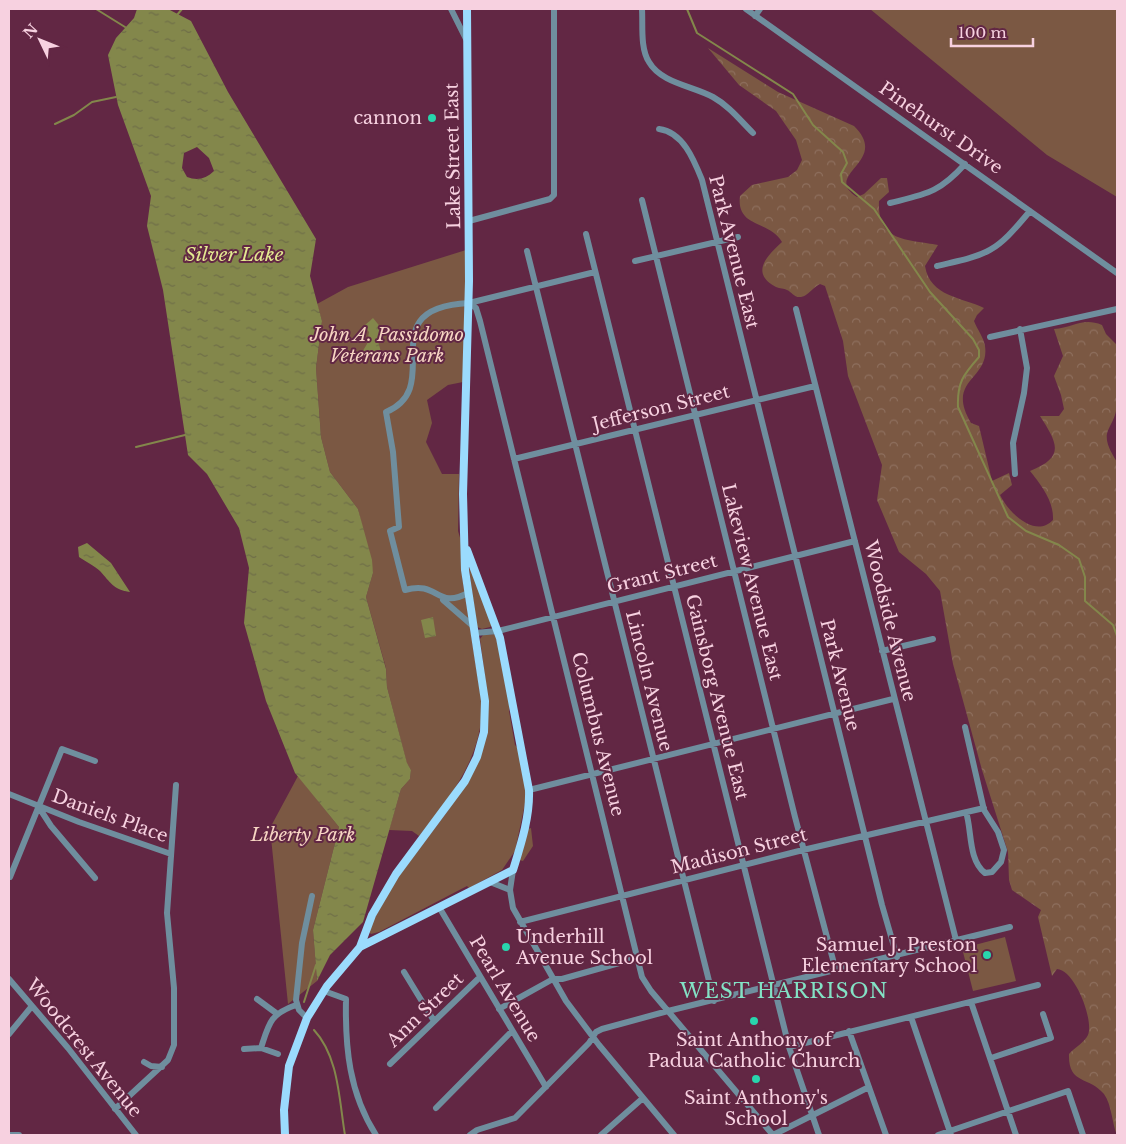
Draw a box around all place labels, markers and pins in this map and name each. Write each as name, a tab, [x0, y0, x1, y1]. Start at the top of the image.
place label: cannon	[353, 107, 422, 129]
marker: cannon	[426, 112, 438, 124]
place label: Underhill Avenue School	[515, 926, 653, 969]
place label: Samuel J. Preston Elementary School	[801, 934, 977, 977]
marker: Underhill Avenue School	[500, 941, 512, 953]
marker: Samuel J. Preston Elementary School	[981, 949, 993, 961]
marker: Saint Anthony of Padua Catholic Church	[748, 1015, 760, 1027]
place label: Saint Anthony of Padua Catholic Church	[648, 1029, 860, 1072]
marker: Saint Anthony's School	[750, 1073, 762, 1085]
place label: Saint Anthony's School	[684, 1087, 828, 1130]

